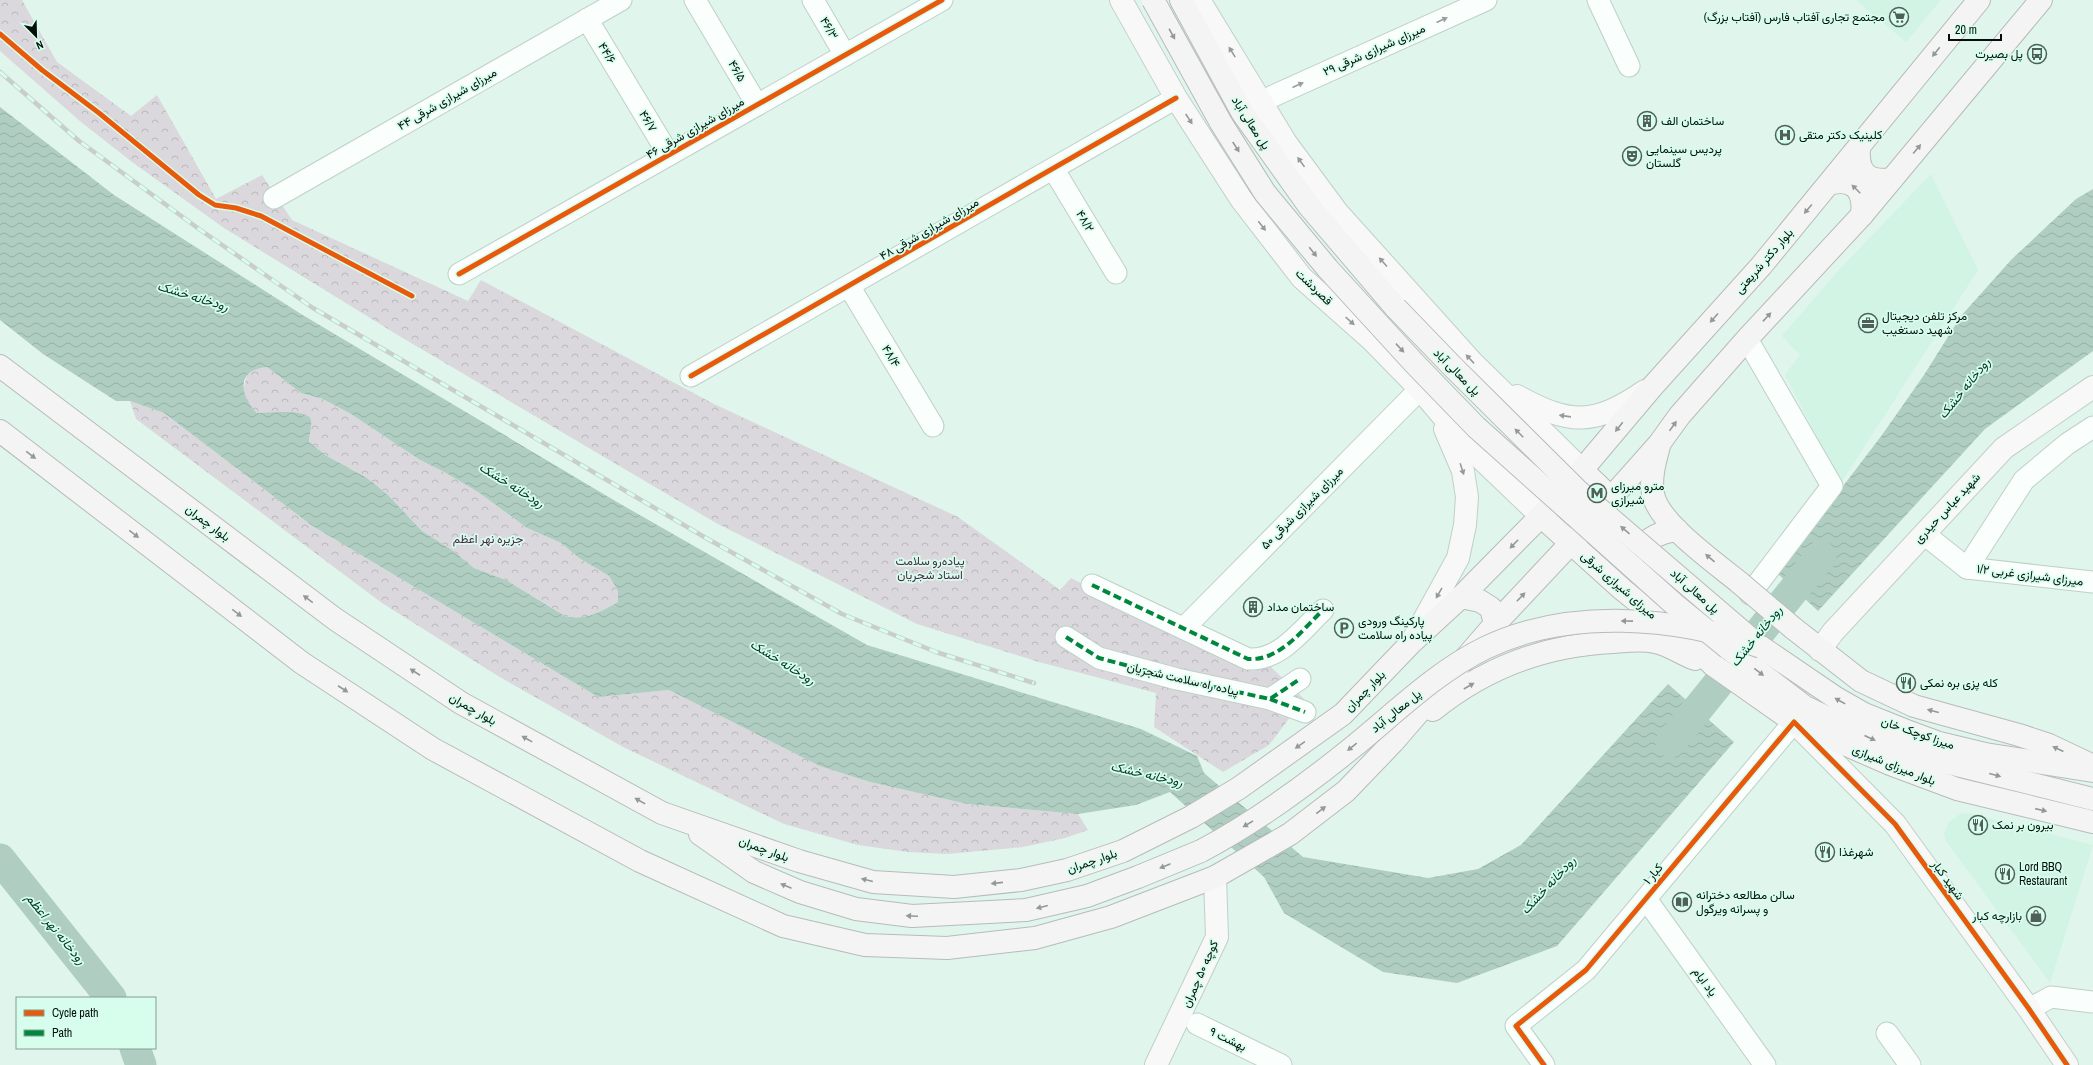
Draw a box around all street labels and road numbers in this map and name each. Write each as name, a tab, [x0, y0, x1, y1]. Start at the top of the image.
street label: ۴۶/۳	[816, 14, 842, 42]
street label: ۲۹ میرزای شیرازی شرقی	[1320, 20, 1428, 80]
street label: ۴۴/۶	[594, 39, 620, 67]
street label: ۴۶/۵	[724, 57, 750, 85]
street label: ۴۴ میرزای شیرازی شرقی	[394, 64, 500, 134]
street label: ۴۶ میرزای شیرازی شرقی	[643, 93, 747, 163]
street label: پل معالی آباد	[1228, 93, 1274, 153]
street label: ۴۶/۷	[635, 107, 661, 135]
street label: ۴۸ میرزای شیرازی شرقی	[876, 194, 982, 264]
street label: ۴۸/۲	[1072, 207, 1098, 235]
street label: بلوار دکتر شریعتی	[1731, 225, 1797, 297]
street label: قصردشت	[1292, 265, 1336, 309]
street label: ۴۸/۴	[878, 342, 904, 370]
street label: پل معالی آباد	[1430, 345, 1484, 399]
street label: ۵۰ میرزای شیرازی شرقی	[1257, 463, 1347, 553]
street label: شهید عباس حیدری	[1910, 469, 1984, 547]
street label: بلوار چمران	[182, 501, 234, 545]
street label: میرزای شیرازی شرقی	[1578, 548, 1660, 622]
street label: ۱/۲ میرزای شیرازی غربی	[1976, 561, 2084, 589]
street label: پل معالی آباد	[1667, 565, 1723, 617]
street label: پیاده راه سلامت شجریان	[1125, 658, 1241, 700]
street label: بلوار چمران	[1341, 667, 1389, 715]
street label: پل معالی آباد	[1367, 686, 1425, 736]
street label: بلوار چمران	[446, 689, 500, 729]
street label: میرزا کوچک خان	[1879, 713, 1957, 753]
street label: بلوار میرزای شیرازی	[1850, 741, 1938, 789]
street label: بلوار چمران	[737, 833, 791, 865]
street label: بلوار چمران	[1065, 845, 1119, 877]
street label: شهید کبار	[1928, 856, 1968, 903]
street label: ۱ کبار	[1639, 860, 1667, 888]
street label: کوچه ۵۰ چمران	[1178, 938, 1222, 1010]
street label: یاد ایام	[1689, 964, 1721, 1000]
street label: ۹ بهشت	[1207, 1023, 1249, 1055]

